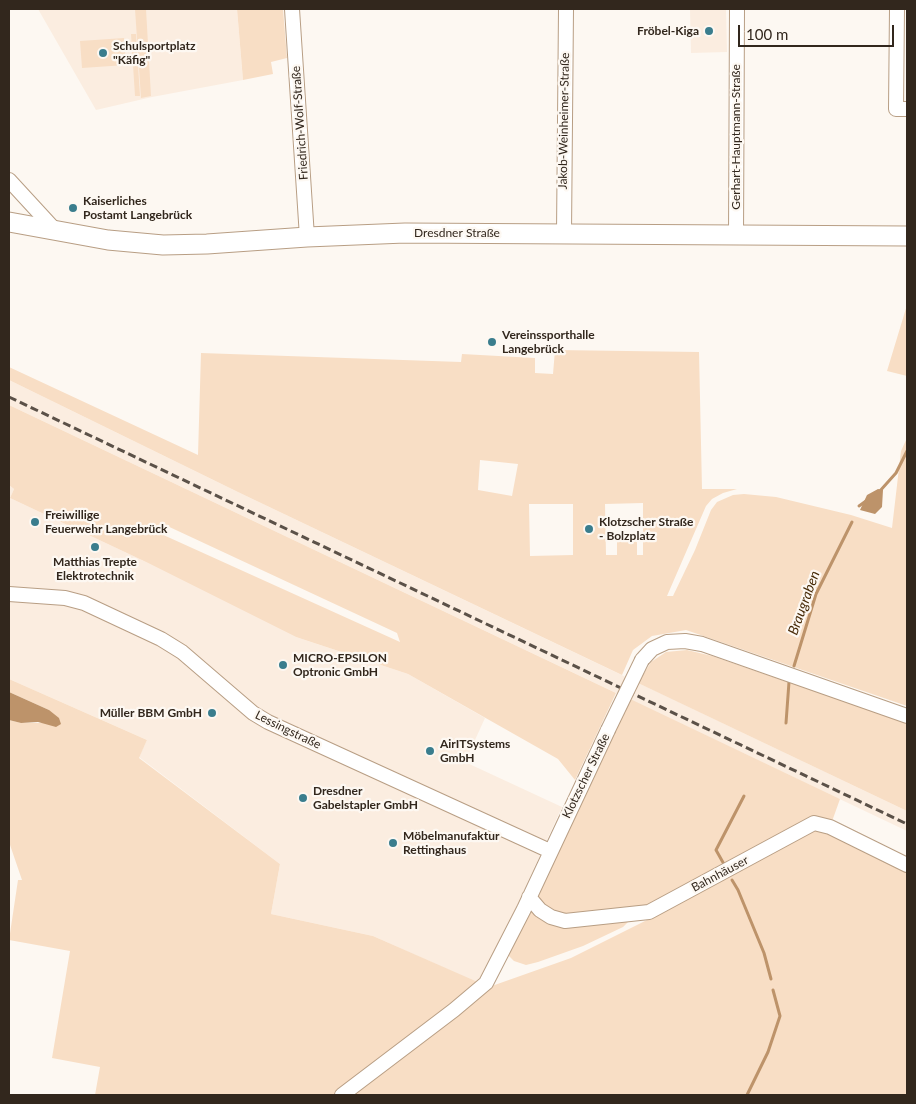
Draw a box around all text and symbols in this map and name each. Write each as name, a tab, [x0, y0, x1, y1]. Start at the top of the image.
scale bar	[741, 15, 897, 47]
place label: Fröbel-Kiga	[637, 24, 699, 38]
marker: Fröbel-Kiga	[703, 25, 715, 37]
text: 100 m	[746, 25, 788, 43]
place label: Schulsportplatz "Käfig"	[113, 39, 196, 67]
marker: Schulsportplatz "Käfig"	[97, 47, 109, 59]
street label: Jakob-Weinheimer-Straße	[556, 53, 572, 189]
street label: Gerhart-Hauptmann-Straße	[729, 64, 743, 210]
street label: Friedrich-Wolf-Straße	[289, 65, 311, 181]
place label: Kaiserliches Postamt Langebrück	[83, 194, 192, 222]
marker: Kaiserliches Postamt Langebrück	[67, 202, 79, 214]
street label: Dresdner Straße	[414, 226, 500, 240]
place label: Vereinssporthalle Langebrück	[502, 328, 595, 356]
marker: Vereinssporthalle Langebrück	[486, 336, 498, 348]
place label: Freiwillige Feuerwehr Langebrück	[45, 508, 167, 536]
place label: Klotzscher Straße - Bolzplatz	[599, 515, 693, 543]
marker: Freiwillige Feuerwehr Langebrück	[29, 516, 41, 528]
marker: Klotzscher Straße - Bolzplatz	[583, 523, 595, 535]
marker: Matthias Trepte Elektrotechnik	[89, 541, 101, 553]
place label: Matthias Trepte Elektrotechnik	[53, 555, 137, 583]
water label: Braugraben	[785, 569, 823, 637]
place label: MICRO-EPSILON Optronic GmbH	[293, 651, 387, 679]
marker: MICRO-EPSILON Optronic GmbH	[277, 659, 289, 671]
place label: Müller BBM GmbH	[100, 706, 202, 720]
marker: Müller BBM GmbH	[206, 707, 218, 719]
street label: Lessingstraße	[253, 708, 323, 752]
street label: Klotzscher Straße	[559, 731, 613, 821]
place label: AirITSystems GmbH	[440, 737, 510, 765]
marker: AirITSystems GmbH	[424, 745, 436, 757]
place label: Dresdner Gabelstapler GmbH	[313, 784, 418, 812]
marker: Dresdner Gabelstapler GmbH	[297, 792, 309, 804]
place label: Möbelmanufaktur Rettinghaus	[403, 829, 499, 857]
marker: Möbelmanufaktur Rettinghaus	[387, 837, 399, 849]
street label: Bahnhäuser	[689, 853, 751, 895]

